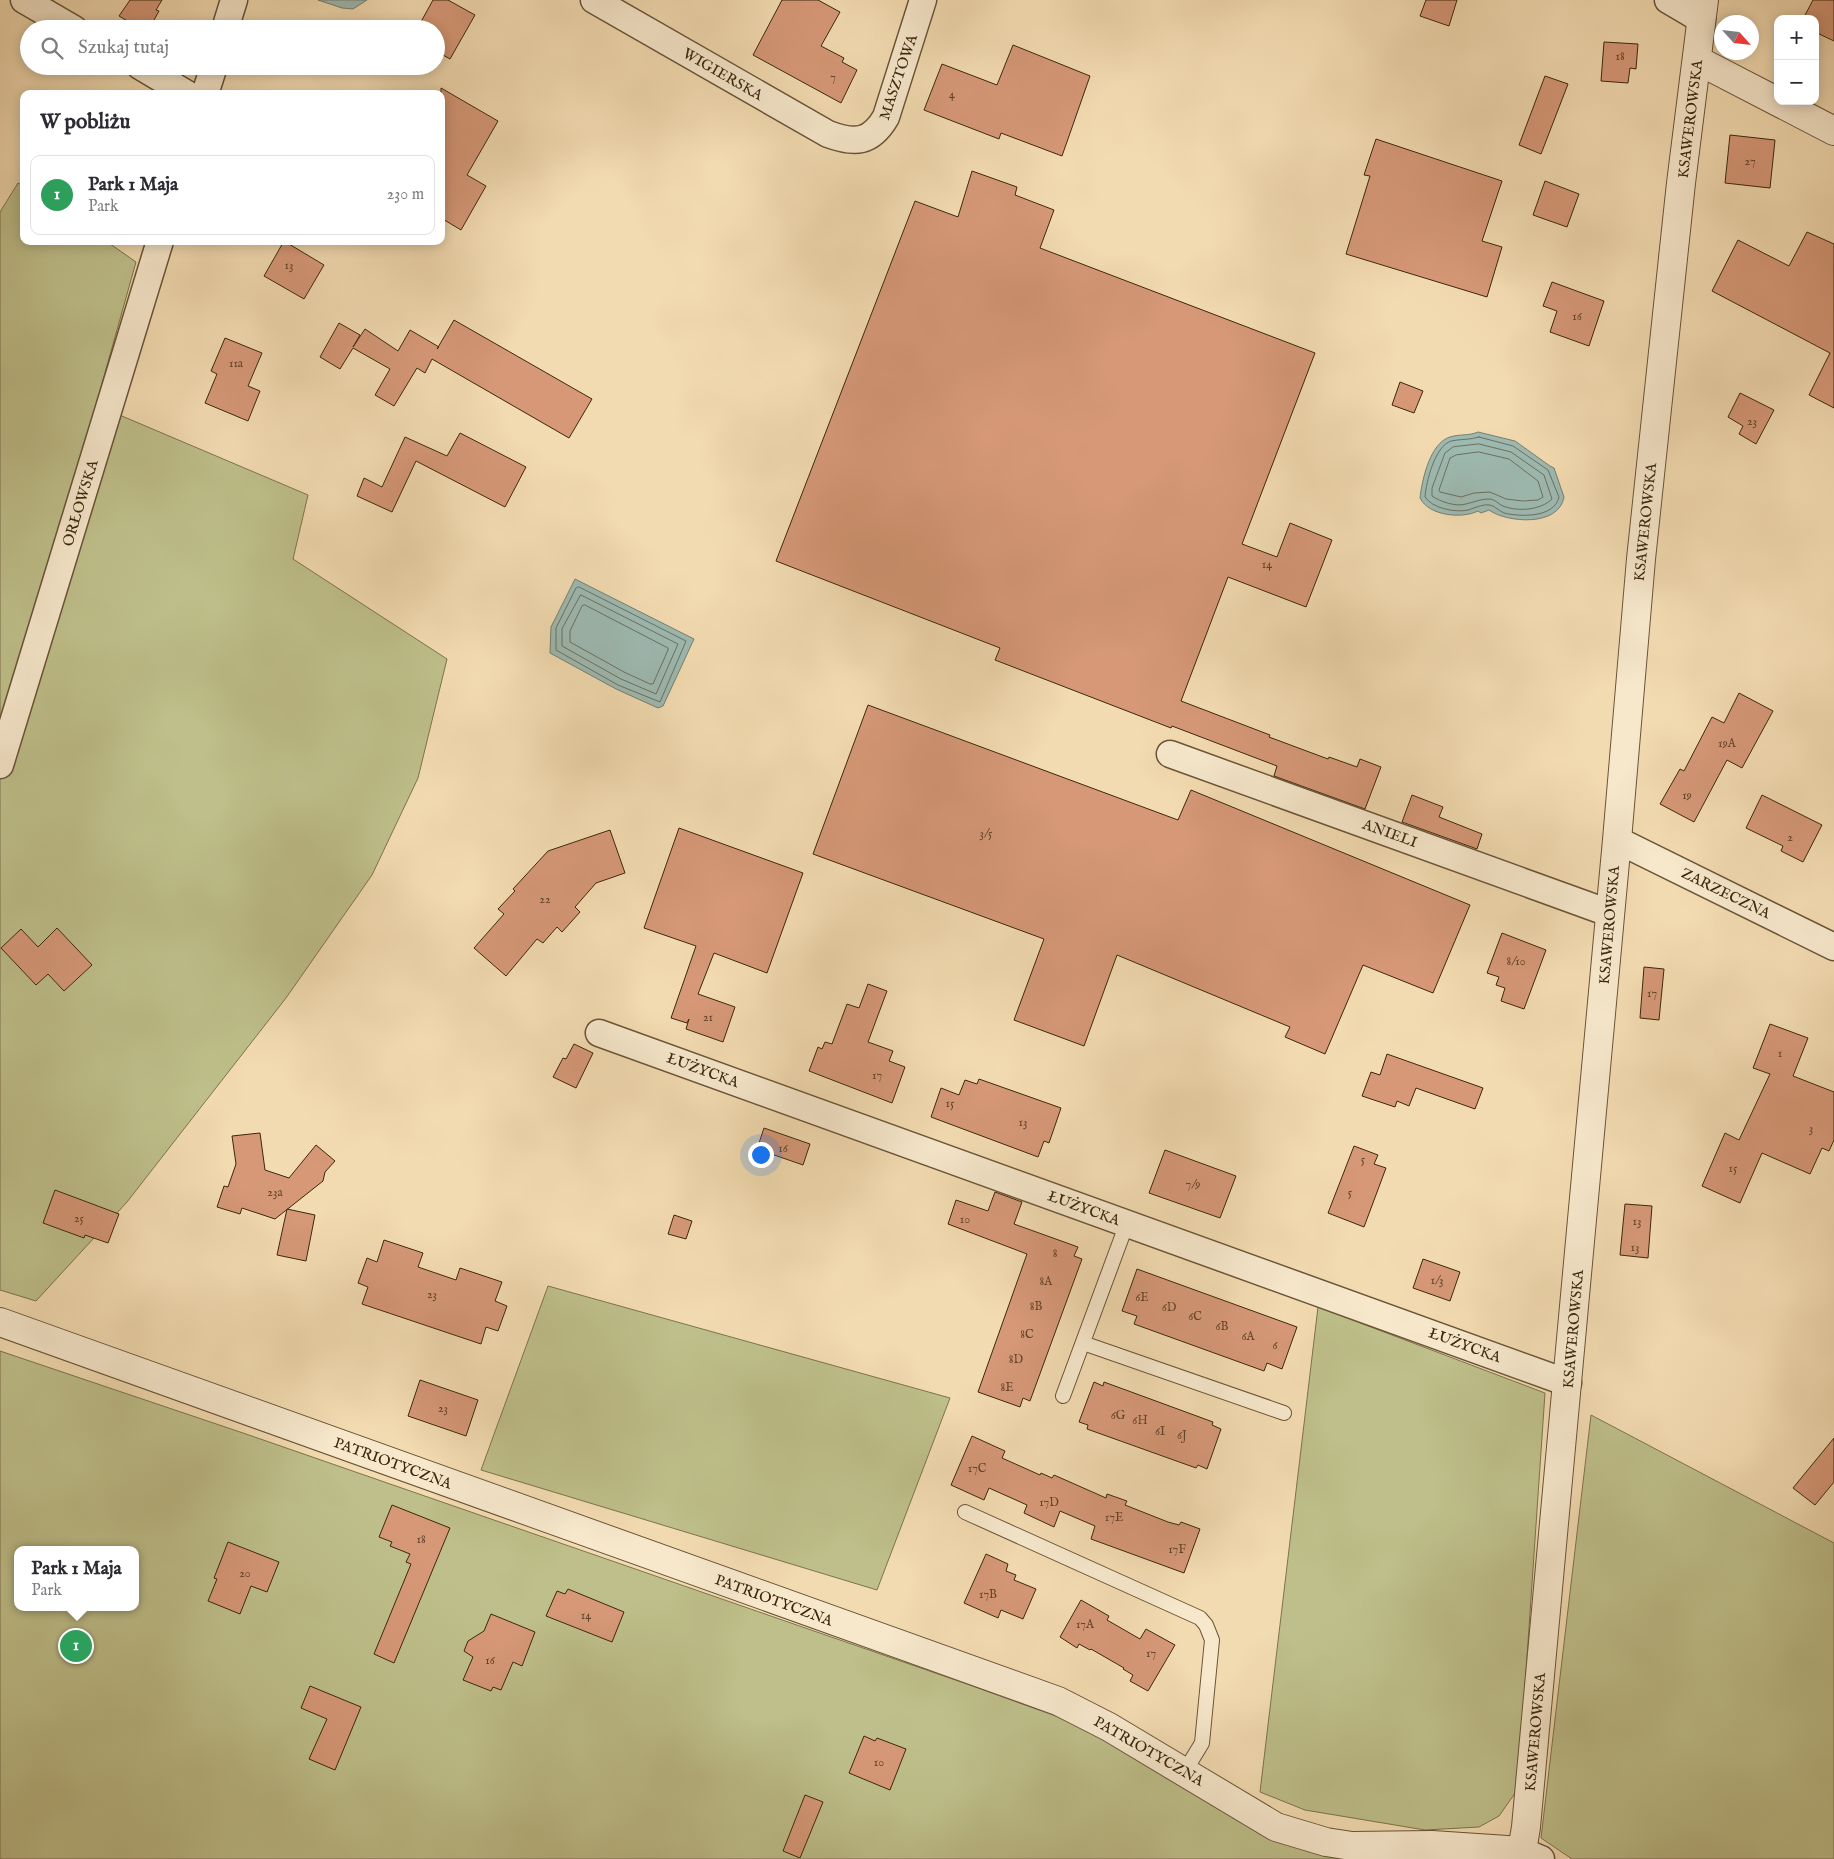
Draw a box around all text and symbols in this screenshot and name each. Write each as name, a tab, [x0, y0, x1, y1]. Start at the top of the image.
north arrow	[1714, 15, 1759, 60]
map controls	[1774, 15, 1819, 105]
button: +	[1774, 15, 1819, 60]
search box	[20, 20, 445, 75]
street label: MASZTOWA	[875, 31, 922, 123]
icon: search	[38, 34, 66, 62]
text: Szukaj tutaj	[78, 36, 169, 60]
street label: WIGIERSKA	[679, 44, 767, 105]
house number: 18	[1615, 49, 1625, 64]
street label: KSAWEROWSKA	[1674, 58, 1707, 179]
button: −	[1774, 60, 1819, 105]
house number: 7	[830, 70, 836, 85]
house number: 4	[949, 87, 955, 102]
text: W pobliżu	[40, 109, 130, 136]
house number: 27	[1744, 154, 1756, 169]
text: Park 1 Maja	[88, 173, 178, 197]
text: 1	[54, 185, 60, 205]
text: 230 m	[387, 185, 424, 205]
text: Park	[88, 197, 118, 217]
house number: 13	[285, 258, 293, 273]
house number: 16	[1572, 309, 1583, 324]
house number: 11a	[229, 356, 244, 371]
house number: 23	[1747, 414, 1757, 429]
street label: ORŁOWSKA	[58, 457, 103, 549]
street label: KSAWEROWSKA	[1630, 461, 1661, 582]
house number: 14	[1262, 557, 1272, 572]
house number: 19A	[1718, 736, 1737, 751]
house number: 19	[1682, 788, 1692, 803]
street label: ANIELI	[1359, 814, 1420, 852]
house number: 3/5	[980, 826, 993, 841]
house number: 2	[1787, 830, 1793, 845]
street label: KSAWEROWSKA	[1595, 864, 1624, 985]
street label: ZARZECZNA	[1678, 864, 1774, 924]
house number: 22	[539, 892, 551, 907]
house number: 8/10	[1506, 954, 1526, 969]
house number: 17	[1647, 986, 1657, 1001]
house number: 21	[703, 1010, 713, 1025]
house number: 1	[1778, 1046, 1782, 1061]
street label: ŁUŻYCKA	[664, 1049, 742, 1093]
house number: 17	[872, 1068, 882, 1083]
house number: 15	[946, 1096, 955, 1111]
house number: 13	[1019, 1115, 1027, 1130]
house number: 3	[1809, 1121, 1813, 1136]
house number: 16	[778, 1141, 789, 1156]
your location	[748, 1142, 774, 1168]
house number: 5	[1361, 1152, 1366, 1167]
house number: 15	[1729, 1161, 1738, 1176]
house number: 7/9	[1186, 1177, 1200, 1192]
house number: 23a	[267, 1185, 283, 1200]
house number: 5	[1348, 1185, 1353, 1200]
street label: ŁUŻYCKA	[1045, 1187, 1123, 1231]
house number: 25	[74, 1211, 85, 1226]
house number: 10	[960, 1212, 970, 1227]
house number: 13	[1633, 1214, 1641, 1229]
house number: 13	[1631, 1240, 1639, 1255]
house number: 8	[1053, 1246, 1058, 1261]
street label: KSAWEROWSKA	[1559, 1268, 1588, 1389]
house number: 1/3	[1430, 1273, 1444, 1288]
house number: 8A	[1040, 1274, 1053, 1289]
house number: 23	[427, 1287, 437, 1302]
house number: 6E	[1135, 1290, 1149, 1305]
house number: 8B	[1030, 1299, 1042, 1314]
house number: 6D	[1162, 1300, 1177, 1315]
house number: 6C	[1188, 1309, 1202, 1324]
house number: 6B	[1215, 1319, 1229, 1334]
street label: ŁUŻYCKA	[1426, 1324, 1504, 1368]
house number: 8C	[1020, 1327, 1034, 1342]
house number: 6A	[1241, 1329, 1255, 1344]
house number: 6	[1272, 1338, 1278, 1353]
house number: 8D	[1009, 1352, 1024, 1367]
house number: 8E	[1000, 1380, 1014, 1395]
house number: 23	[438, 1401, 448, 1416]
house number: 6G	[1111, 1408, 1126, 1423]
house number: 6H	[1132, 1413, 1148, 1428]
house number: 6I	[1155, 1424, 1165, 1439]
house number: 6J	[1177, 1428, 1187, 1444]
street label: PATRIOTYCZNA	[331, 1433, 455, 1494]
house number: 17C	[968, 1461, 987, 1476]
house number: 17D	[1039, 1495, 1059, 1510]
house number: 17E	[1105, 1510, 1123, 1525]
house number: 18	[416, 1532, 426, 1547]
house number: 17F	[1168, 1542, 1186, 1557]
popup	[14, 1546, 139, 1611]
text: Park 1 Maja	[31, 1557, 122, 1581]
house number: 20	[239, 1566, 251, 1581]
street label: PATRIOTYCZNA	[712, 1570, 836, 1631]
text: Park	[31, 1581, 62, 1601]
house number: 17B	[979, 1587, 997, 1602]
house number: 14	[581, 1608, 591, 1623]
house number: 17A	[1076, 1617, 1095, 1632]
pin: 1	[60, 1627, 92, 1665]
house number: 17	[1146, 1646, 1156, 1661]
house number: 16	[485, 1653, 496, 1668]
street label: KSAWEROWSKA	[1521, 1671, 1550, 1792]
street label: PATRIOTYCZNA	[1090, 1712, 1208, 1791]
house number: 10	[874, 1755, 884, 1770]

